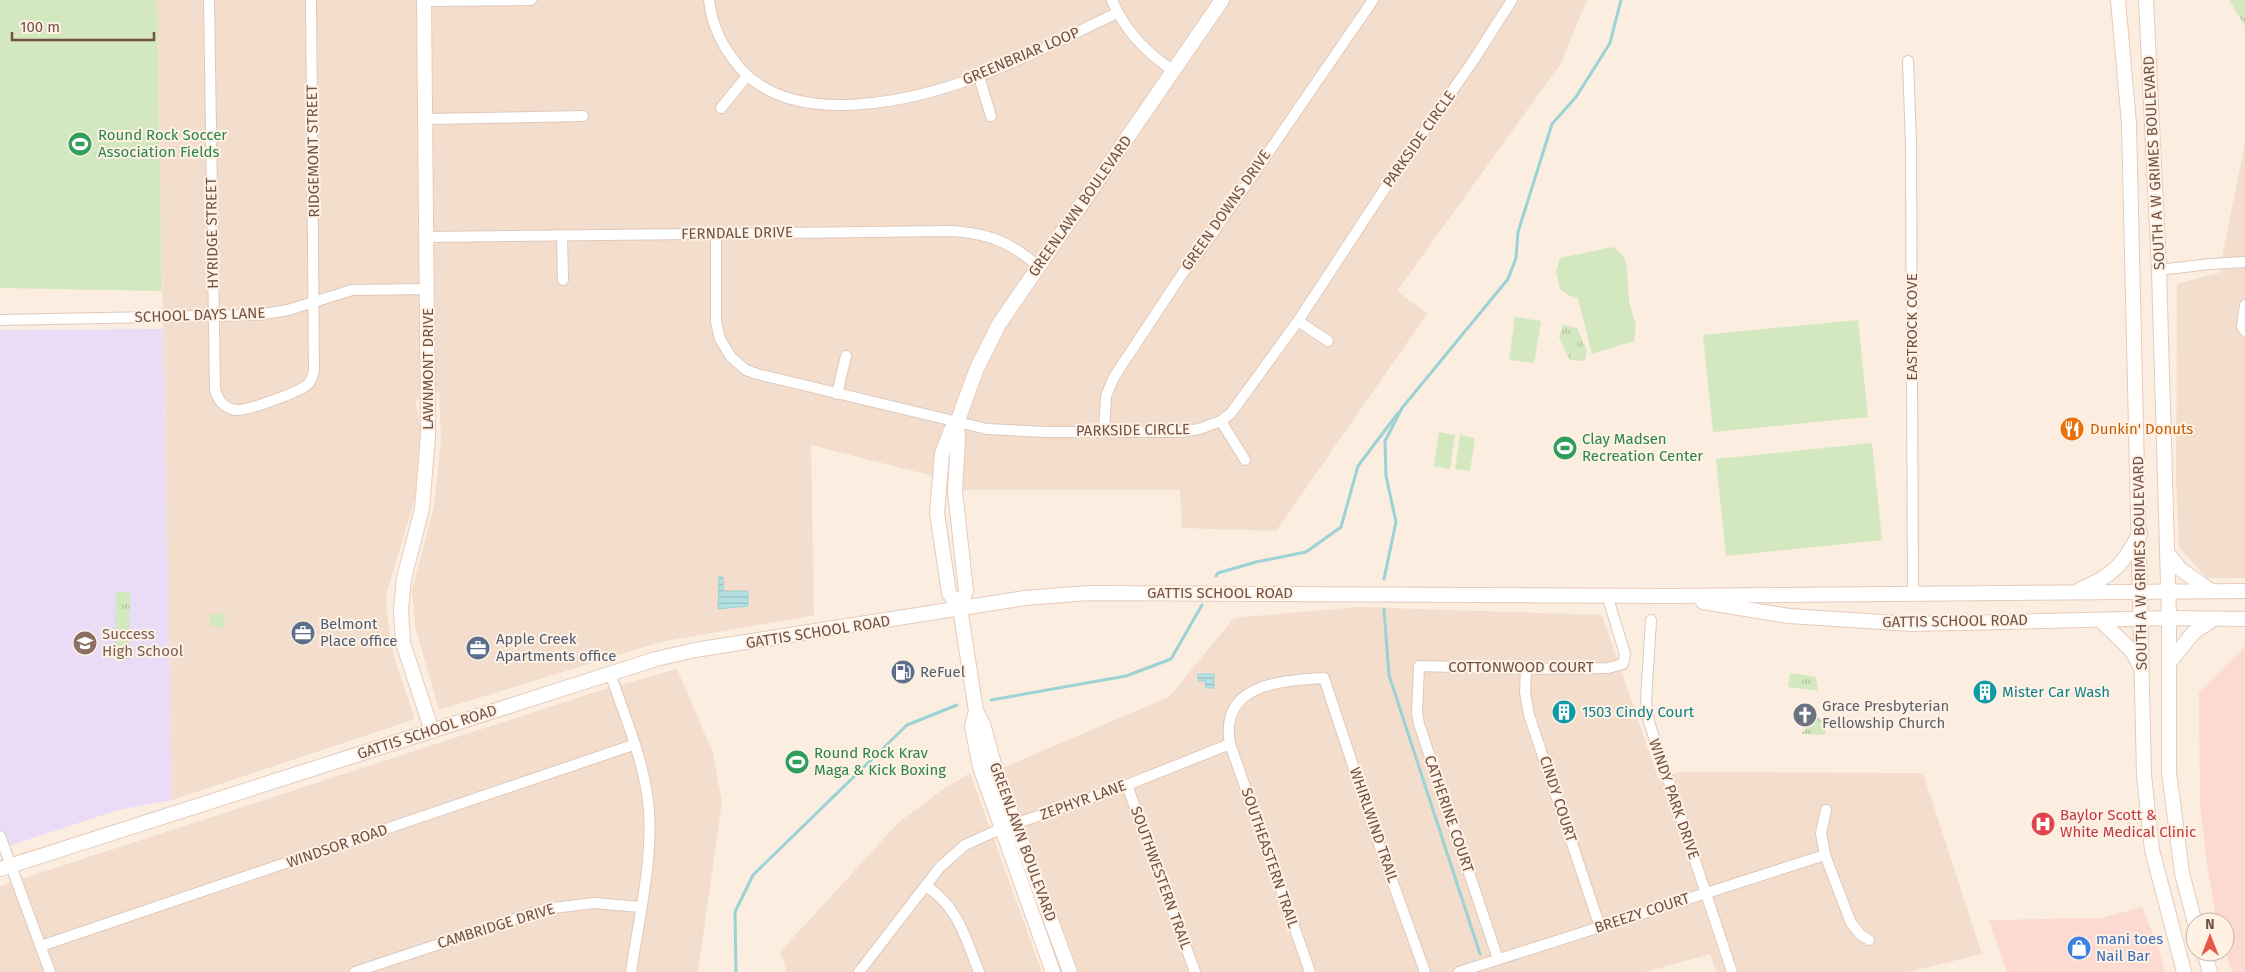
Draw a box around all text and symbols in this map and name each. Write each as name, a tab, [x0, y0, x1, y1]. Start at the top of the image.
scale bar	[12, 10, 155, 42]
text: 100 m	[20, 18, 60, 36]
street label: GREENBRIAR LOOP	[960, 23, 1082, 89]
street label: SOUTH A W GRIMES BOULEVARD	[2139, 55, 2169, 271]
street label: RIDGEMONT STREET	[303, 84, 323, 218]
street label: PARKSIDE CIRCLE	[1379, 87, 1459, 191]
place label: Round Rock Soccer Association Fields	[98, 126, 227, 161]
sports icon: Round Rock Soccer Association Fields	[67, 131, 93, 157]
street label: GREENLAWN BOULEVARD	[1024, 132, 1136, 280]
street label: GREEN DOWNS DRIVE	[1178, 146, 1274, 274]
street label: HYRIDGE STREET	[202, 177, 222, 289]
street label: FERNDALE DRIVE	[681, 223, 793, 243]
street label: EASTROCK COVE	[1903, 273, 1921, 381]
street label: SCHOOL DAYS LANE	[134, 304, 266, 326]
street label: LAWNMONT DRIVE	[419, 308, 437, 430]
restaurant icon: Dunkin' Donuts	[2059, 416, 2085, 442]
street label: PARKSIDE CIRCLE	[1076, 420, 1190, 440]
place label: Dunkin' Donuts	[2090, 420, 2193, 438]
place label: Clay Madsen Recreation Center	[1582, 430, 1703, 465]
sports icon: Clay Madsen Recreation Center	[1552, 435, 1578, 461]
street label: SOUTH A W GRIMES BOULEVARD	[2129, 456, 2151, 670]
street label: GATTIS SCHOOL ROAD	[1147, 584, 1293, 602]
street label: GATTIS SCHOOL ROAD	[1882, 611, 2028, 631]
street label: GATTIS SCHOOL ROAD	[745, 612, 891, 652]
place label: Belmont Place office	[320, 615, 398, 650]
office icon: Belmont Place office	[290, 620, 316, 646]
place label: Success High School	[102, 625, 184, 660]
school or university icon: Success High School	[72, 630, 98, 656]
place label: Apple Creek Apartments office	[496, 630, 616, 665]
office icon: Apple Creek Apartments office	[465, 635, 491, 661]
street label: COTTONWOOD COURT	[1448, 658, 1594, 676]
fuel station icon: ReFuel	[890, 659, 916, 685]
place label: ReFuel	[920, 663, 966, 681]
building icon: Mister Car Wash	[1972, 679, 1998, 705]
place label: Mister Car Wash	[2002, 683, 2110, 701]
place label: Grace Presbyterian Fellowship Church	[1822, 697, 1949, 732]
building icon: 1503 Cindy Court	[1551, 699, 1577, 725]
street label: GATTIS SCHOOL ROAD	[355, 701, 499, 763]
church icon: Grace Presbyterian Fellowship Church	[1792, 702, 1818, 728]
place label: 1503 Cindy Court	[1582, 703, 1695, 721]
street label: WINDY PARK DRIVE	[1645, 736, 1703, 862]
place label: Round Rock Krav Maga & Kick Boxing	[814, 744, 946, 779]
sports icon: Round Rock Krav Maga & Kick Boxing	[784, 749, 810, 775]
street label: CATHERINE COURT	[1420, 753, 1478, 875]
street label: CINDY COURT	[1536, 754, 1580, 845]
street label: GREENLAWN BOULEVARD	[986, 760, 1060, 924]
street label: WHIRLWIND TRAIL	[1346, 765, 1402, 886]
street label: ZEPHYR LANE	[1037, 776, 1129, 824]
street label: SOUTHEASTERN TRAIL	[1238, 785, 1303, 931]
street label: SOUTHWESTERN TRAIL	[1127, 804, 1195, 952]
place label: Baylor Scott & White Medical Clinic	[2060, 806, 2196, 841]
hospital icon: Baylor Scott & White Medical Clinic	[2030, 811, 2056, 837]
street label: WINDSOR ROAD	[284, 820, 390, 872]
street label: BREEZY COURT	[1592, 889, 1692, 937]
street label: CAMBRIDGE DRIVE	[435, 900, 557, 952]
north arrow	[2185, 912, 2235, 962]
text: N	[2205, 916, 2215, 933]
place label: mani toes Nail Bar	[2096, 930, 2163, 965]
shop icon: mani toes Nail Bar	[2066, 935, 2092, 961]

